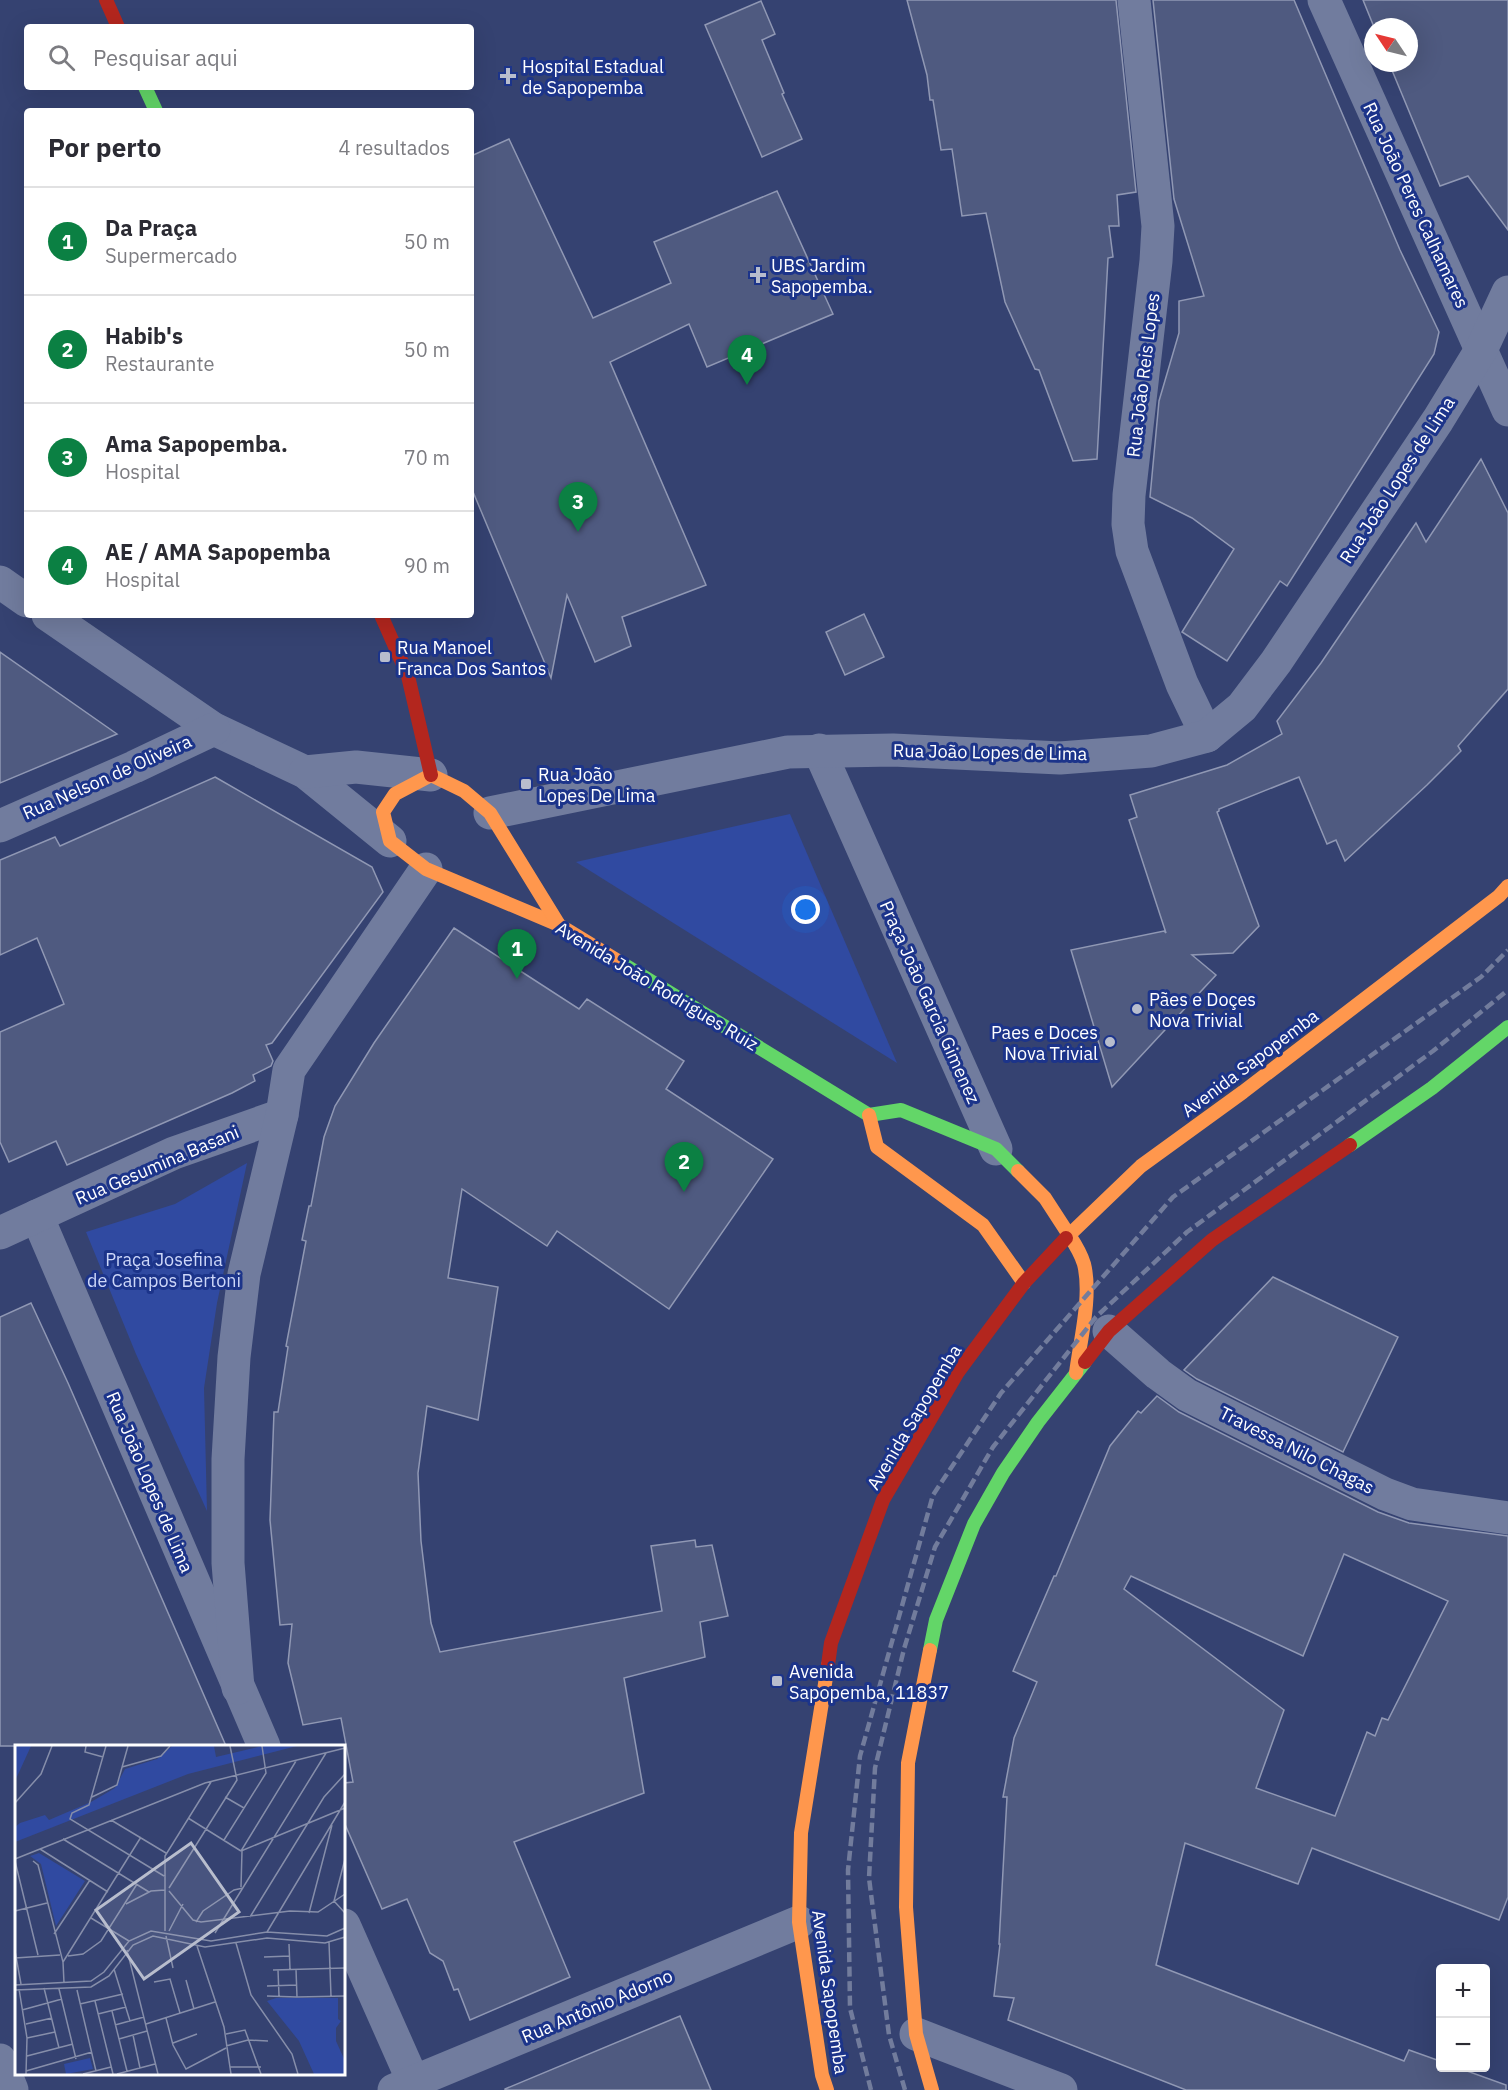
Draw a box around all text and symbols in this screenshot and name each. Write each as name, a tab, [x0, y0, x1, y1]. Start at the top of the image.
north arrow	[1364, 18, 1418, 72]
search box	[24, 24, 474, 90]
icon: search	[45, 41, 78, 74]
text: Pesquisar aqui	[93, 43, 238, 72]
place label: Hospital Estadual de Sapopemba	[522, 55, 664, 99]
marker: Hospital Estadual de Sapopemba	[499, 67, 517, 85]
street label: Rua João Peres Calhamares	[1358, 98, 1474, 312]
text: Por perto	[48, 130, 161, 164]
text: 4 resultados	[338, 134, 450, 161]
text: Da Praça	[105, 213, 197, 242]
text: 1	[62, 228, 74, 255]
text: 50 m	[404, 228, 450, 255]
text: Supermercado	[105, 242, 237, 269]
place label: UBS Jardim Sapopemba.	[771, 254, 873, 298]
marker: UBS Jardim Sapopemba.	[749, 266, 767, 284]
street label: Rua João Reis Lopes	[1122, 291, 1164, 459]
text: Habib's	[105, 321, 183, 350]
text: 2	[62, 336, 74, 363]
text: 50 m	[404, 336, 450, 363]
pin: 4	[728, 336, 766, 385]
text: Restaurante	[105, 350, 214, 377]
street label: Rua João Lopes de Lima	[1334, 392, 1460, 568]
text: Ama Sapopemba.	[105, 429, 288, 458]
text: 3	[62, 444, 74, 471]
text: 70 m	[404, 444, 450, 471]
text: Hospital	[105, 458, 180, 485]
pin: 3	[558, 482, 598, 532]
text: AE / AMA Sapopemba	[105, 537, 331, 566]
text: 4	[62, 552, 74, 579]
text: 90 m	[404, 552, 450, 579]
text: Hospital	[105, 566, 180, 593]
place label: Rua Manoel Franca Dos Santos	[397, 636, 547, 680]
marker: Rua Manoel Franca Dos Santos	[378, 650, 392, 664]
street label: Rua Nelson de Oliveira	[19, 729, 195, 825]
street label: Rua João Lopes de Lima	[893, 739, 1088, 765]
place label: Rua João Lopes De Lima	[538, 763, 656, 807]
marker: Rua João Lopes De Lima	[519, 777, 533, 791]
your location	[791, 895, 820, 924]
street label: Praça João Garcia Gimenez	[875, 897, 985, 1107]
street label: Avenida João Rodrigues Ruiz	[552, 916, 762, 1056]
pin: 1	[498, 930, 536, 979]
place label: Pães e Doçes Nova Trivial	[1149, 988, 1256, 1032]
marker: Pães e Doçes Nova Trivial	[1130, 1002, 1144, 1016]
street label: Avenida Sapopemba	[1177, 1004, 1323, 1122]
place label: Paes e Doces Nova Trivial	[991, 1021, 1098, 1065]
marker: Paes e Doces Nova Trivial	[1103, 1035, 1117, 1049]
street label: Rua Gesumina Basani	[72, 1120, 242, 1210]
pin: 2	[664, 1142, 704, 1192]
park label: Praça Josefina de Campos Bertoni	[87, 1248, 241, 1292]
street label: Avenida Sapopemba	[862, 1340, 967, 1494]
street label: Rua João Lopes de Lima	[101, 1388, 199, 1576]
street label: Travessa Nilo Chagas	[1216, 1401, 1378, 1499]
place label: Avenida Sapopemba, 11837	[789, 1660, 949, 1704]
marker: Avenida Sapopemba, 11837	[770, 1674, 784, 1688]
inset map	[15, 1745, 345, 2075]
street label: Avenida Sapopemba	[807, 1908, 853, 2076]
street label: Rua Antônio Adorno	[518, 1964, 676, 2048]
map controls	[1436, 1964, 1490, 2072]
button: +	[1436, 1964, 1490, 2018]
button: −	[1436, 2018, 1490, 2072]

